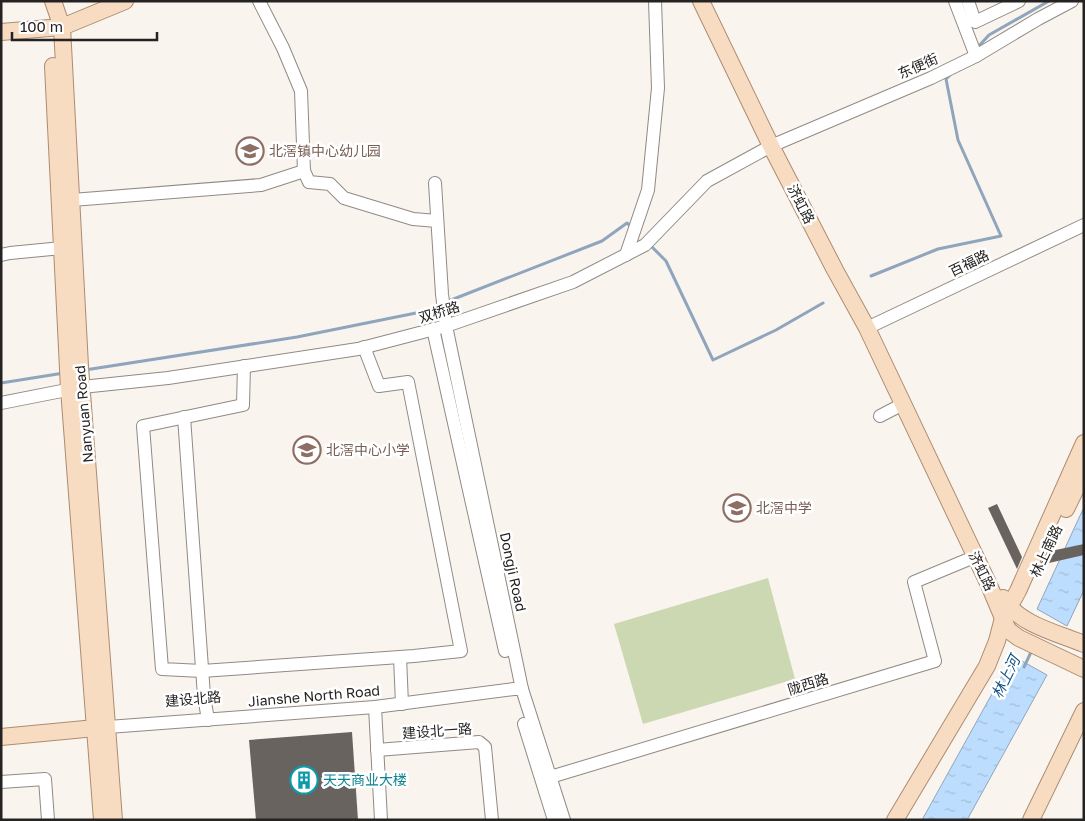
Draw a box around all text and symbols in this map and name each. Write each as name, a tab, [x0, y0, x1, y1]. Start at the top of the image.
scale bar	[12, 10, 158, 42]
text: 100 m	[20, 17, 63, 35]
street label: 东便街	[895, 49, 940, 82]
school or university icon: 北滘镇中心幼儿园	[235, 136, 265, 166]
place label: 北滘镇中心幼儿园	[269, 142, 381, 159]
street label: 济虹路	[784, 181, 819, 226]
street label: 百福路	[946, 246, 991, 279]
street label: 双桥路	[416, 297, 461, 326]
street label: Nanyuan Road	[71, 365, 96, 463]
school or university icon: 北滘中心小学	[292, 435, 322, 465]
place label: 北滘中心小学	[326, 441, 410, 458]
school or university icon: 北滘中学	[722, 493, 752, 523]
place label: 北滘中学	[756, 499, 812, 516]
street label: 林上南路	[1026, 522, 1065, 580]
street label: Dongji Road	[497, 531, 530, 613]
street label: 济虹路	[966, 548, 999, 593]
water label: 林上河	[987, 650, 1024, 701]
street label: 陇西路	[785, 669, 830, 698]
street label: Jianshe North Road	[247, 681, 381, 710]
street label: 建设北路	[164, 688, 222, 709]
street label: 建设北一路	[401, 720, 472, 741]
building icon: 天天商业大楼	[289, 765, 319, 795]
place label: 天天商业大楼	[323, 771, 407, 788]

